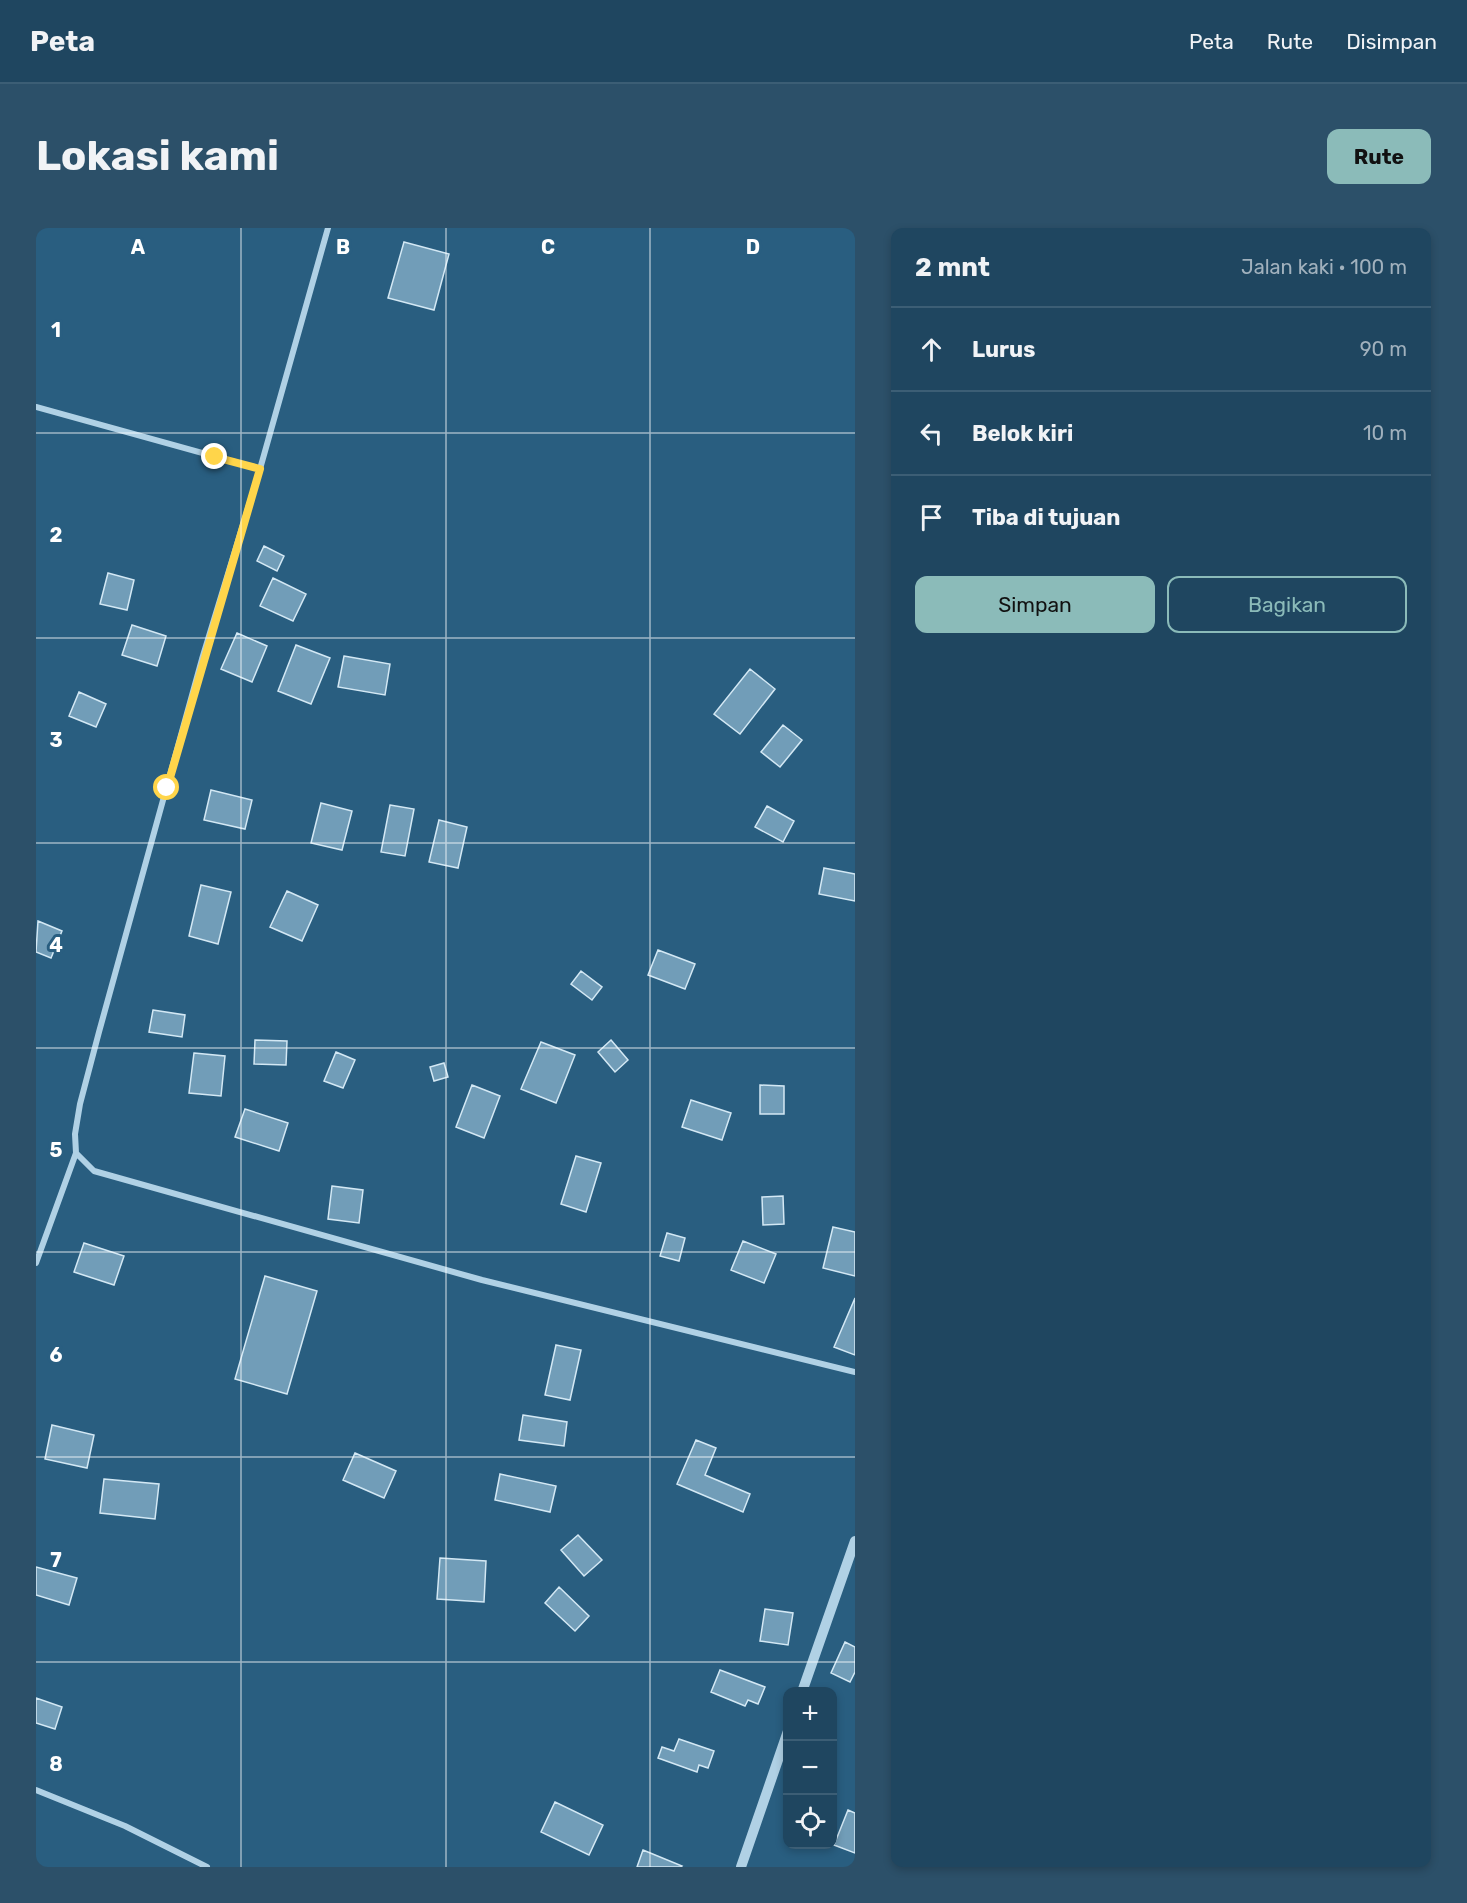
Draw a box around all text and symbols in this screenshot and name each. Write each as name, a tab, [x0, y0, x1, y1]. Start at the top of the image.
text: Peta	[30, 25, 95, 58]
text: Peta	[1189, 29, 1234, 54]
text: Rute	[1267, 29, 1313, 54]
text: Disimpan	[1346, 29, 1437, 54]
button: Rute	[1327, 129, 1431, 184]
text: Lokasi kami	[36, 131, 279, 181]
text: A	[131, 235, 146, 259]
text: B	[336, 235, 350, 259]
text: C	[541, 235, 555, 259]
text: D	[746, 235, 760, 259]
text: 2 mnt	[915, 252, 990, 283]
text: Jalan kaki · 100 m	[1241, 255, 1407, 279]
text: 1	[51, 318, 61, 342]
icon: ahead	[915, 333, 948, 366]
text: Lurus	[972, 336, 1035, 363]
text: 90 m	[1360, 337, 1407, 361]
icon: left	[915, 417, 948, 450]
text: Belok kiri	[972, 420, 1073, 447]
text: 10 m	[1363, 421, 1407, 445]
route end	[201, 443, 227, 469]
icon: arrive	[915, 501, 948, 534]
text: Tiba di tujuan	[972, 504, 1120, 531]
text: 2	[50, 523, 63, 547]
button: Simpan	[915, 576, 1155, 633]
button: Bagikan	[1167, 576, 1407, 633]
text: 3	[49, 728, 63, 752]
route start	[153, 774, 179, 800]
text: 4	[49, 933, 63, 957]
text: 5	[50, 1138, 63, 1162]
text: 6	[49, 1343, 63, 1367]
text: 7	[50, 1548, 62, 1572]
map controls	[783, 1687, 837, 1849]
button: +	[783, 1687, 837, 1741]
button: −	[783, 1741, 837, 1795]
text: 8	[49, 1752, 63, 1776]
button: locate	[783, 1795, 837, 1849]

